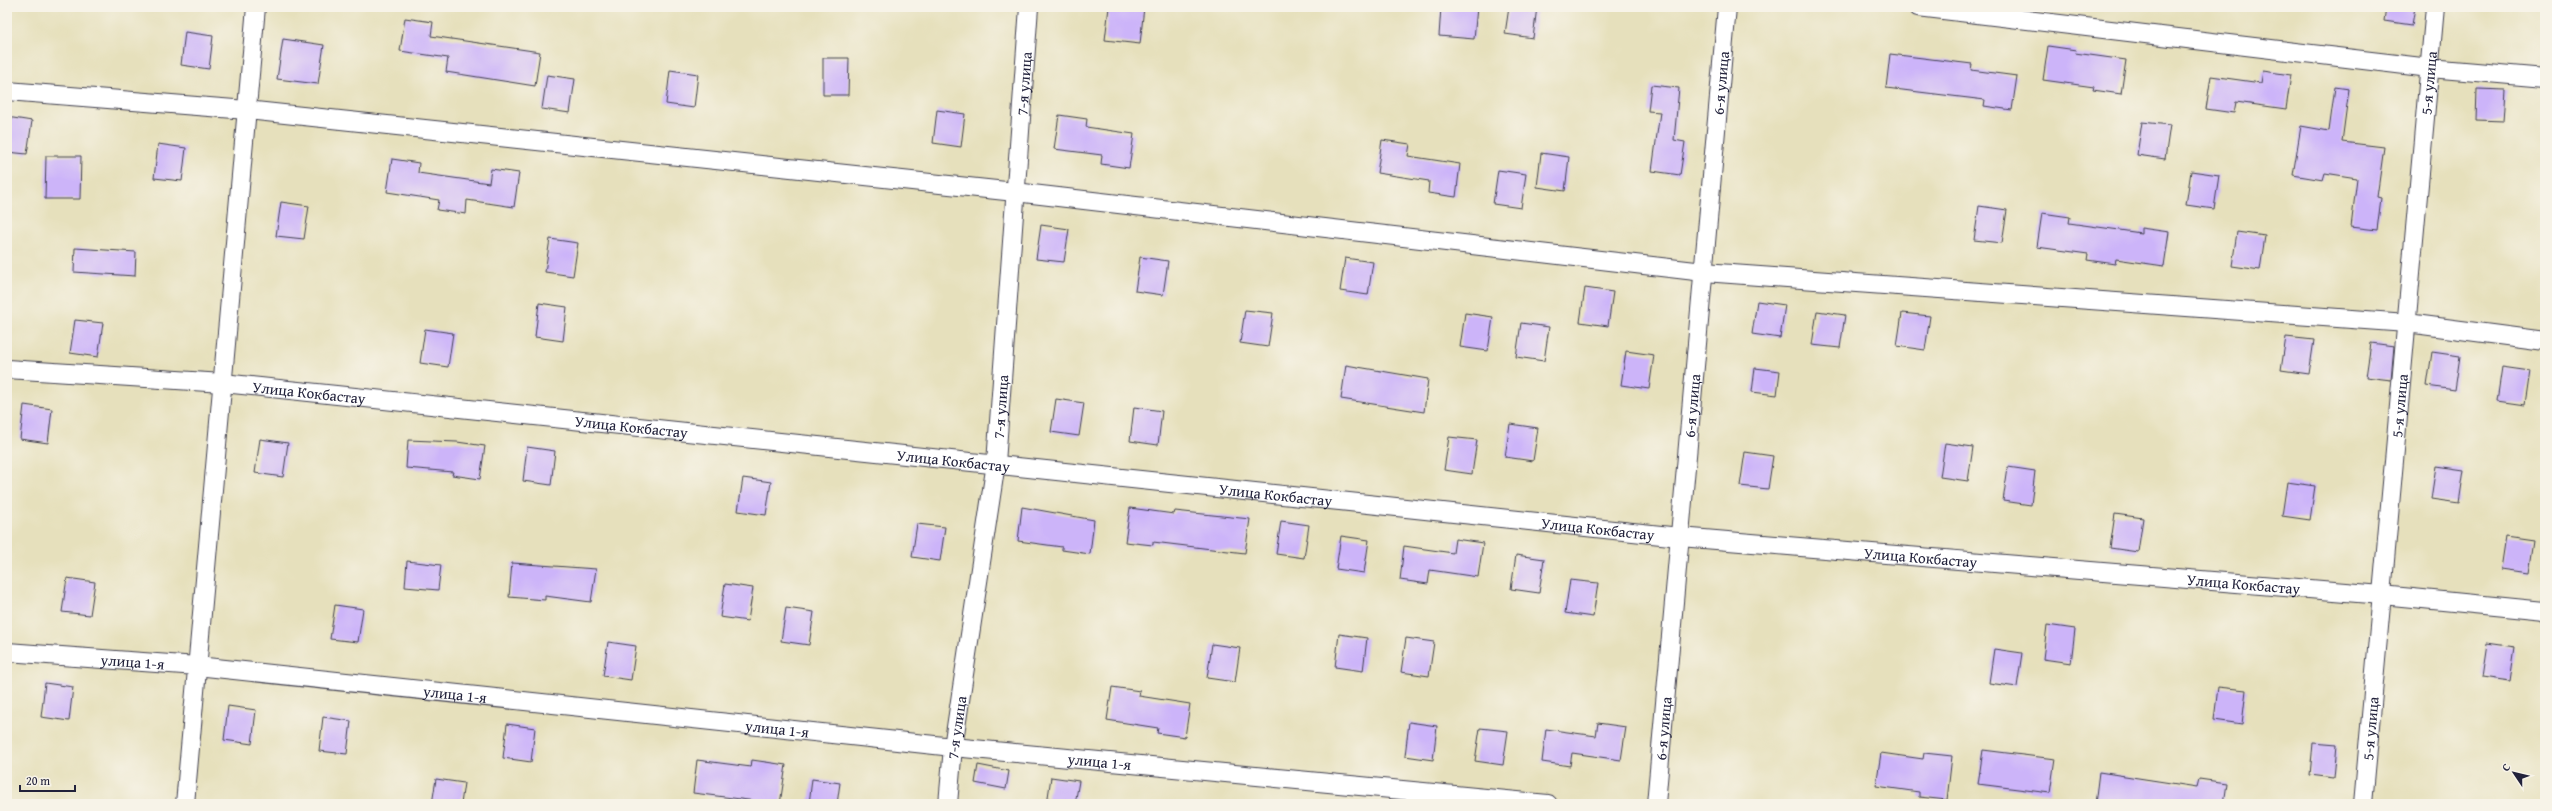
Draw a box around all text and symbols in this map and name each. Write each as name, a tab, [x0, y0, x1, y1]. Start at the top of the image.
street label: 6-я улица	[1707, 49, 1734, 116]
street label: 5-я улица	[2415, 49, 2442, 116]
street label: 7-я улица	[1011, 50, 1036, 116]
street label: 6-я улица	[1678, 372, 1705, 438]
street label: 5-я улица	[2386, 372, 2412, 438]
street label: 7-я улица	[987, 373, 1013, 439]
street label: Улица Кокбастау	[251, 376, 367, 409]
street label: Улица Кокбастау	[574, 410, 689, 443]
street label: Улица Кокбастау	[896, 444, 1011, 477]
street label: Улица Кокбастау	[1218, 478, 1334, 511]
street label: Улица Кокбастау	[1540, 512, 1656, 545]
street label: Улица Кокбастау	[1863, 542, 1978, 572]
street label: Улица Кокбастау	[2186, 568, 2301, 599]
street label: улица 1-я	[99, 648, 166, 674]
street label: улица 1-я	[421, 680, 488, 708]
street label: 7-я улица	[941, 693, 971, 760]
street label: 6-я улица	[1649, 695, 1676, 761]
street label: 5-я улица	[2357, 695, 2383, 761]
street label: улица 1-я	[743, 714, 810, 742]
street label: улица 1-я	[1066, 747, 1133, 775]
north arrow	[2494, 753, 2534, 793]
text: С	[2497, 760, 2514, 774]
scale bar	[20, 767, 75, 793]
text: 20 m	[26, 772, 50, 789]

